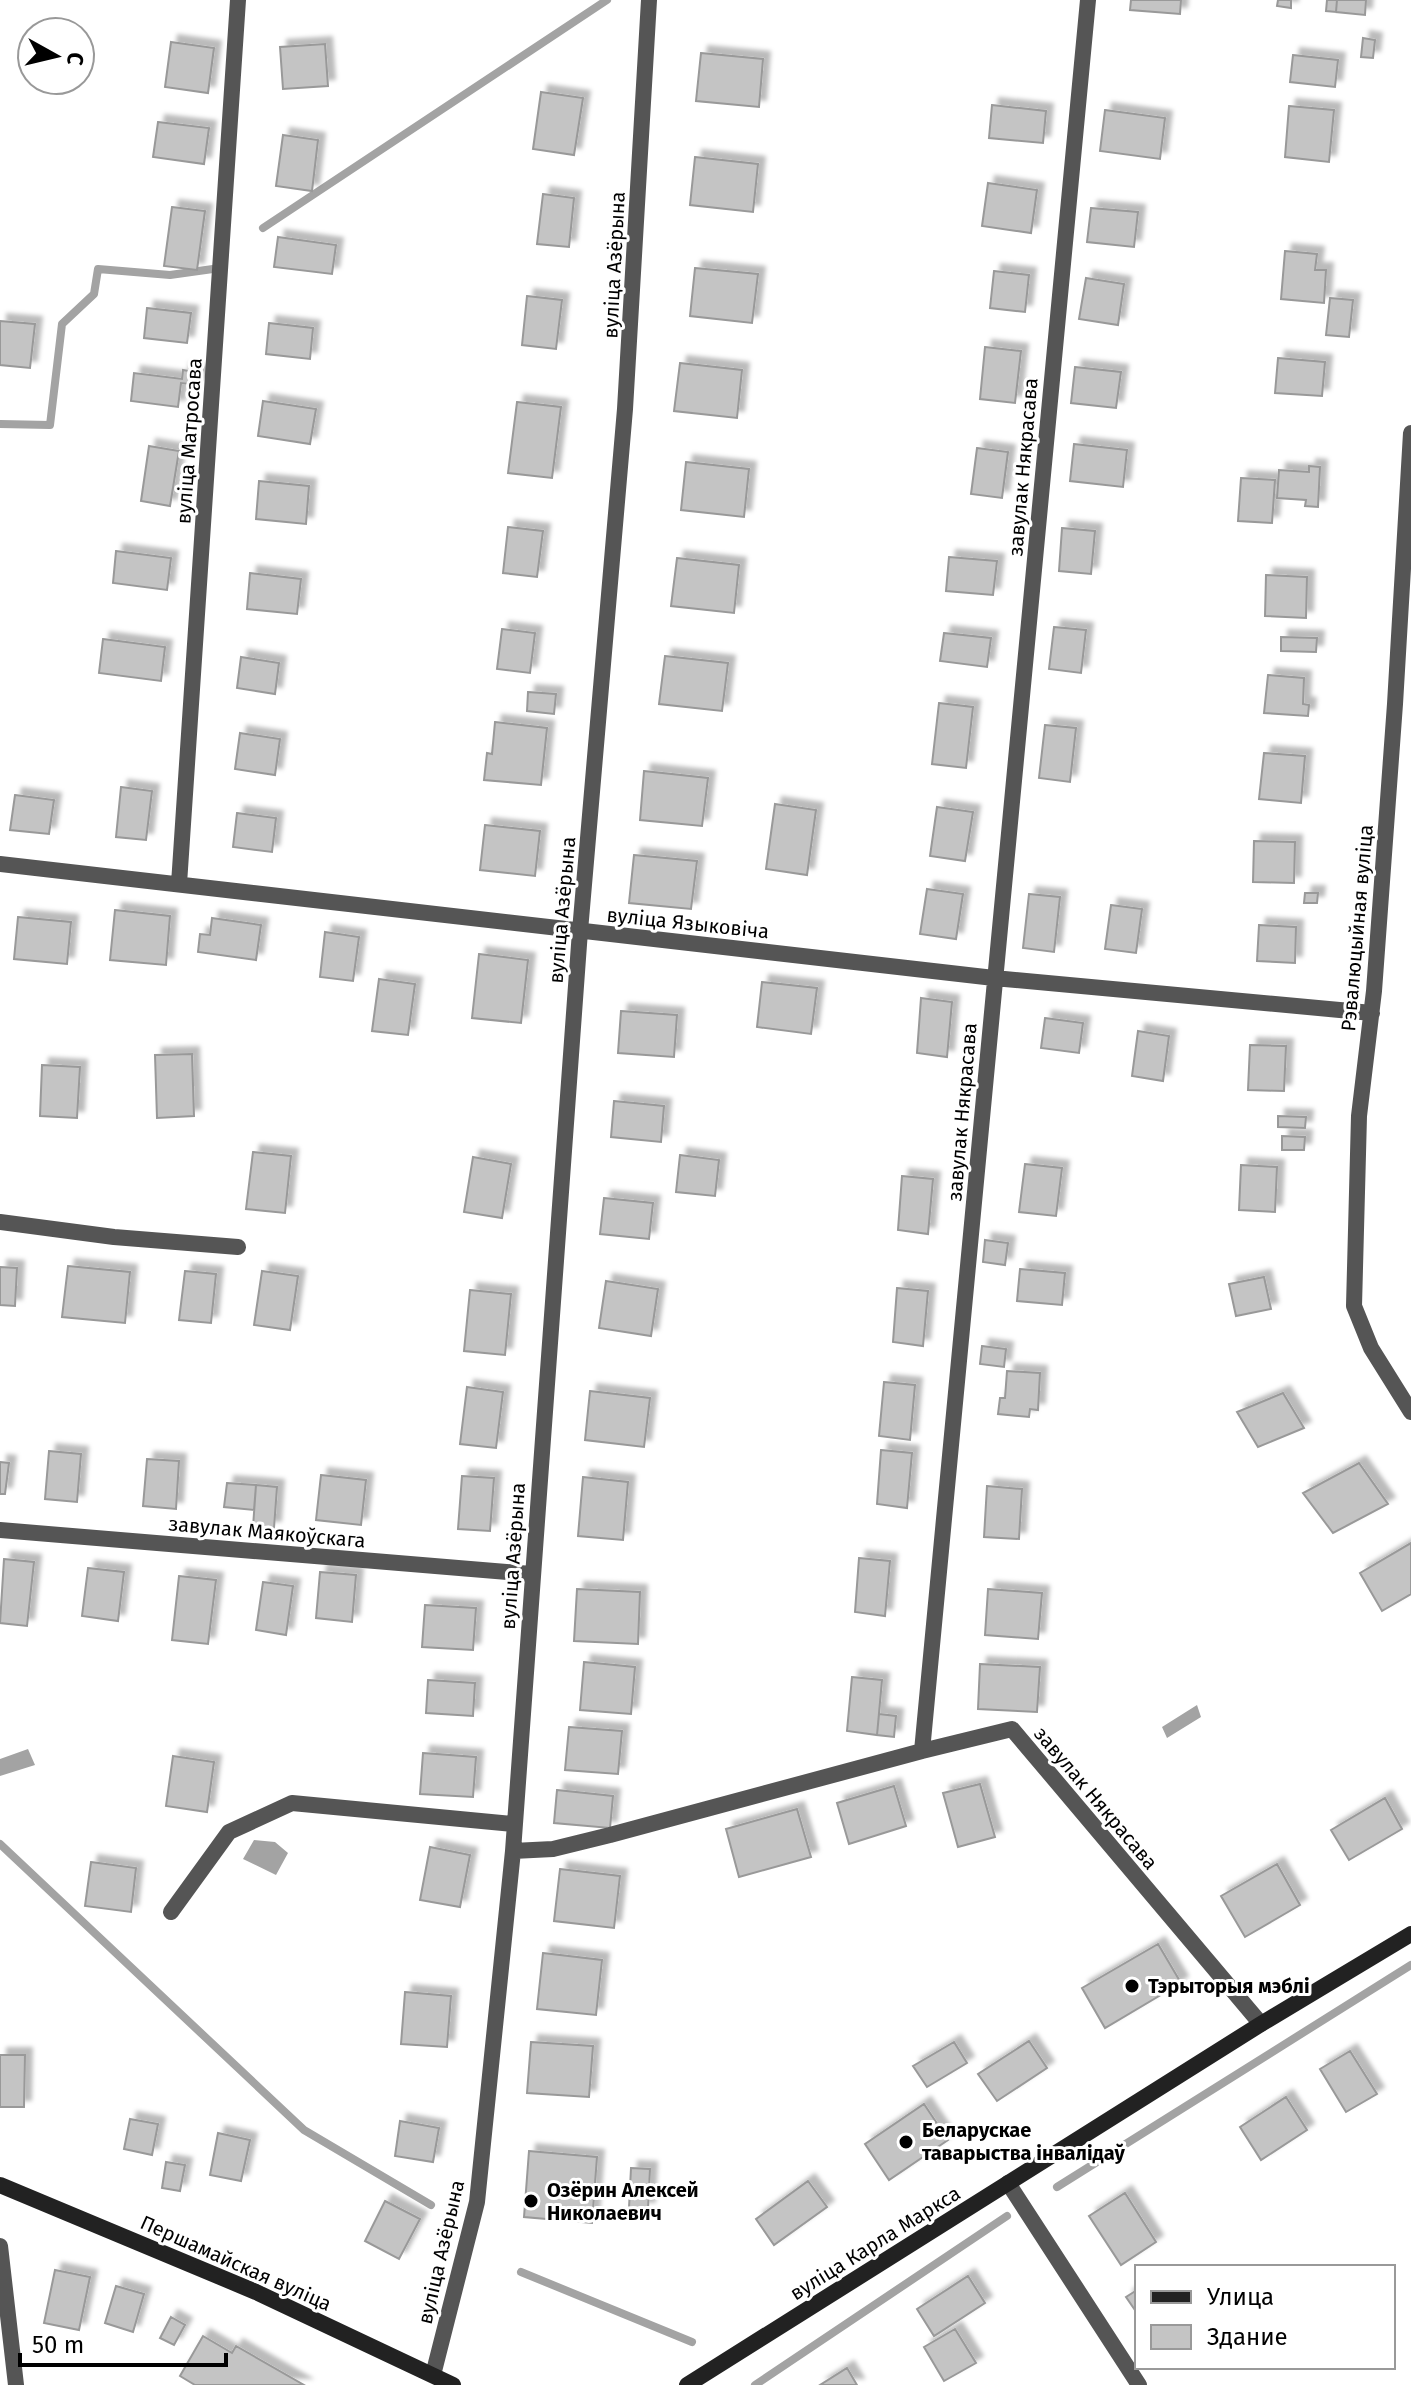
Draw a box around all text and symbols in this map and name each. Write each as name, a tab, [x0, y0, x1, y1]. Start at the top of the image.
north arrow	[16, 16, 96, 96]
text: С	[61, 51, 90, 67]
street label: вуліца Азёрына	[598, 191, 630, 339]
street label: вуліца Матросава	[171, 357, 207, 525]
street label: завулак Някрасава	[1003, 377, 1043, 557]
street label: Рэвалюцыйная вуліца	[1336, 824, 1378, 1032]
street label: вуліца Азёрына	[544, 836, 580, 984]
street label: вуліца Языковіча	[606, 903, 770, 943]
street label: завулак Някрасава	[942, 1022, 982, 1202]
street label: вуліца Азёрына	[496, 1482, 530, 1630]
street label: завулак Маякоўскага	[168, 1511, 366, 1553]
street label: завулак Някрасава	[1029, 1722, 1163, 1874]
place label: Тэрыторыя мэблі	[1148, 1974, 1310, 1998]
marker: Тэрыторыя мэблі	[1123, 1977, 1141, 1995]
place label: Беларускае таварыства інвалідаў	[922, 2118, 1125, 2165]
marker: Беларускае таварыства інвалідаў	[897, 2133, 915, 2151]
street label: вуліца Азёрына	[413, 2178, 469, 2326]
place label: Озёрин Алексей Николаевич	[547, 2178, 699, 2225]
street label: вуліца Карла Маркса	[785, 2181, 965, 2305]
marker: Озёрин Алексей Николаевич	[522, 2192, 540, 2210]
street label: Першамайская вуліца	[137, 2210, 335, 2316]
legend	[1135, 2265, 1395, 2369]
text: Улица	[1207, 2283, 1274, 2311]
scale bar	[20, 2317, 226, 2367]
text: Здание	[1207, 2323, 1288, 2351]
text: 50 m	[32, 2331, 84, 2359]

